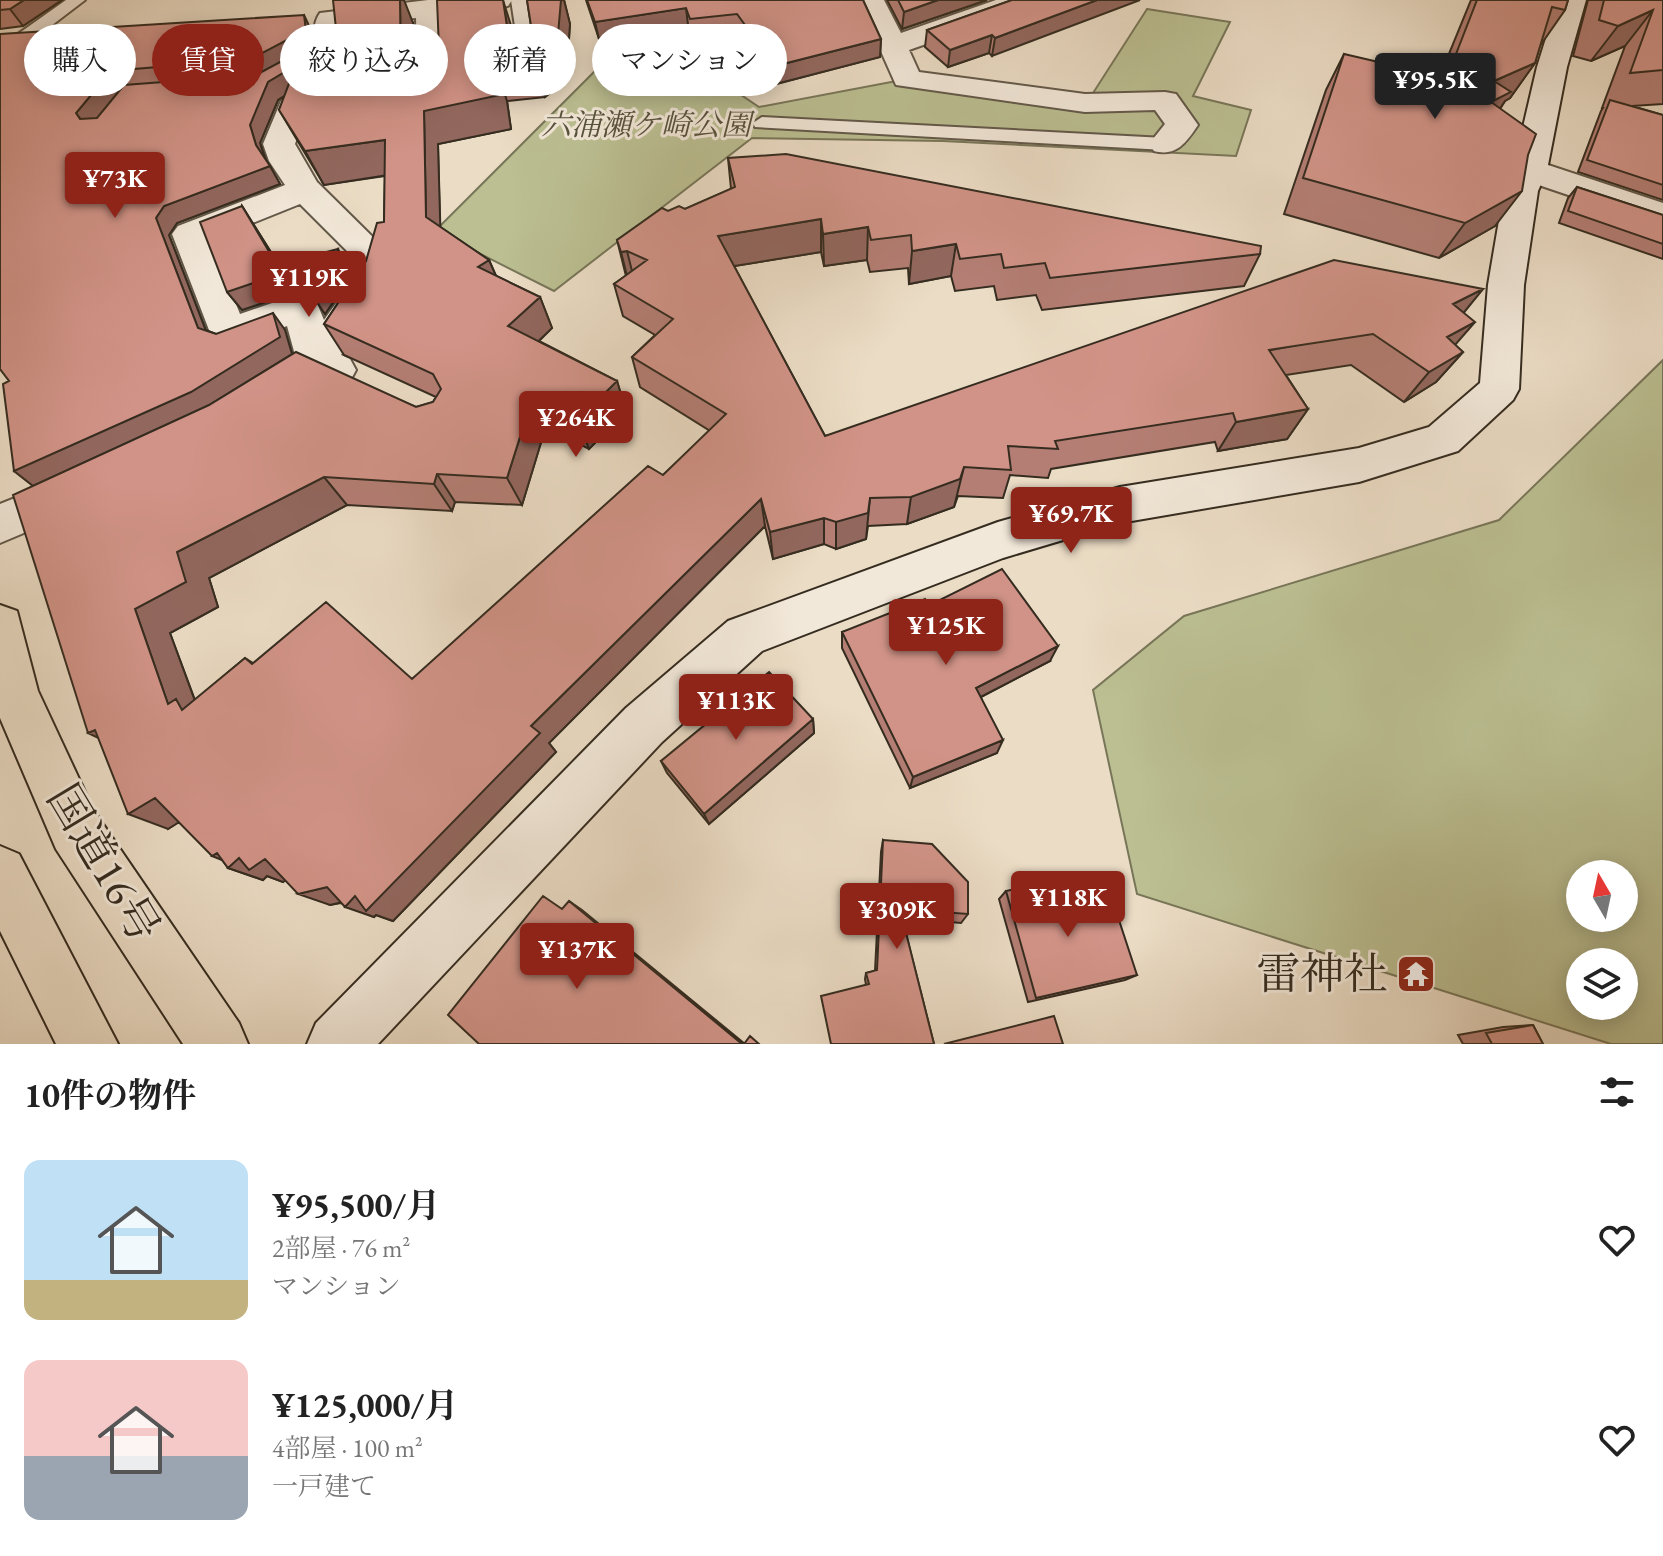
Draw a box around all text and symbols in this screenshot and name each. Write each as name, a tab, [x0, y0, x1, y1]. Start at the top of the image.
chip: 購入	[24, 24, 136, 96]
chip: 賃貸	[152, 24, 264, 96]
chip: 絞り込み	[280, 24, 448, 96]
chip: 新着	[464, 24, 576, 96]
chip: マンション	[592, 24, 787, 96]
pin: ¥95.5K	[1370, 53, 1500, 121]
text: ¥95.5K	[1393, 62, 1477, 96]
park label: 六浦瀬ケ崎公園	[541, 105, 756, 144]
pin: ¥73K	[68, 152, 162, 220]
text: ¥73K	[83, 161, 147, 195]
pin: ¥119K	[253, 251, 365, 319]
text: ¥119K	[270, 260, 348, 294]
pin: ¥264K	[520, 391, 632, 459]
text: ¥264K	[537, 400, 615, 434]
pin: ¥69.7K	[1006, 487, 1136, 555]
text: ¥69.7K	[1029, 496, 1113, 530]
pin: ¥125K	[890, 599, 1002, 667]
text: ¥125K	[907, 608, 985, 642]
pin: ¥113K	[680, 674, 792, 742]
text: ¥113K	[697, 683, 775, 717]
street label: 国道16号	[35, 773, 174, 952]
north arrow	[1566, 860, 1638, 932]
map controls	[1566, 860, 1638, 1020]
pin: ¥118K	[1012, 871, 1124, 939]
text: ¥118K	[1029, 880, 1107, 914]
pin: ¥309K	[841, 883, 953, 951]
text: ¥309K	[858, 892, 936, 926]
pin: ¥137K	[521, 923, 633, 991]
text: ¥137K	[538, 932, 616, 966]
place label: 雷神社	[1256, 945, 1388, 1002]
button: layers	[1566, 948, 1638, 1020]
temple icon: 雷神社	[1395, 953, 1437, 995]
icon: filters	[1595, 1070, 1639, 1114]
text: 10件の物件	[24, 1073, 196, 1117]
text: ¥95,500/月	[272, 1183, 440, 1227]
icon: home	[88, 1192, 184, 1288]
icon: heart	[1595, 1218, 1639, 1262]
text: 2部屋 · 76 m²	[272, 1231, 410, 1265]
text: マンション	[272, 1269, 401, 1303]
text: ¥125,000/月	[272, 1383, 458, 1427]
icon: home	[88, 1392, 184, 1488]
icon: heart	[1595, 1418, 1639, 1462]
text: 4部屋 · 100 m²	[272, 1431, 423, 1465]
text: 一戸建て	[272, 1469, 376, 1503]

